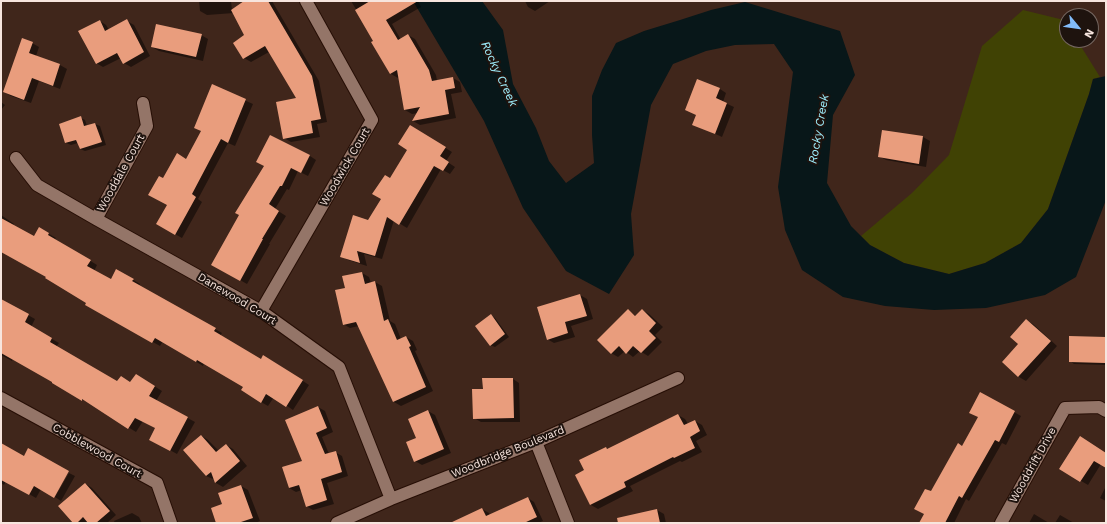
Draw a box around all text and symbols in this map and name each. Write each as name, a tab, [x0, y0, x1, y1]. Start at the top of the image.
north arrow	[1059, 8, 1099, 48]
text: N	[1081, 27, 1097, 40]
water label: Rocky Creek	[478, 39, 520, 109]
water label: Rocky Creek	[806, 93, 832, 165]
street label: Woodwick Court	[317, 125, 373, 209]
street label: Wooddale Court	[94, 132, 148, 214]
street label: Danewood Court	[195, 270, 279, 328]
street label: Cobblewood Court	[50, 421, 144, 481]
street label: Woodbridge Boulevard	[450, 423, 566, 481]
street label: Wooddrift Drive	[1007, 425, 1059, 505]

